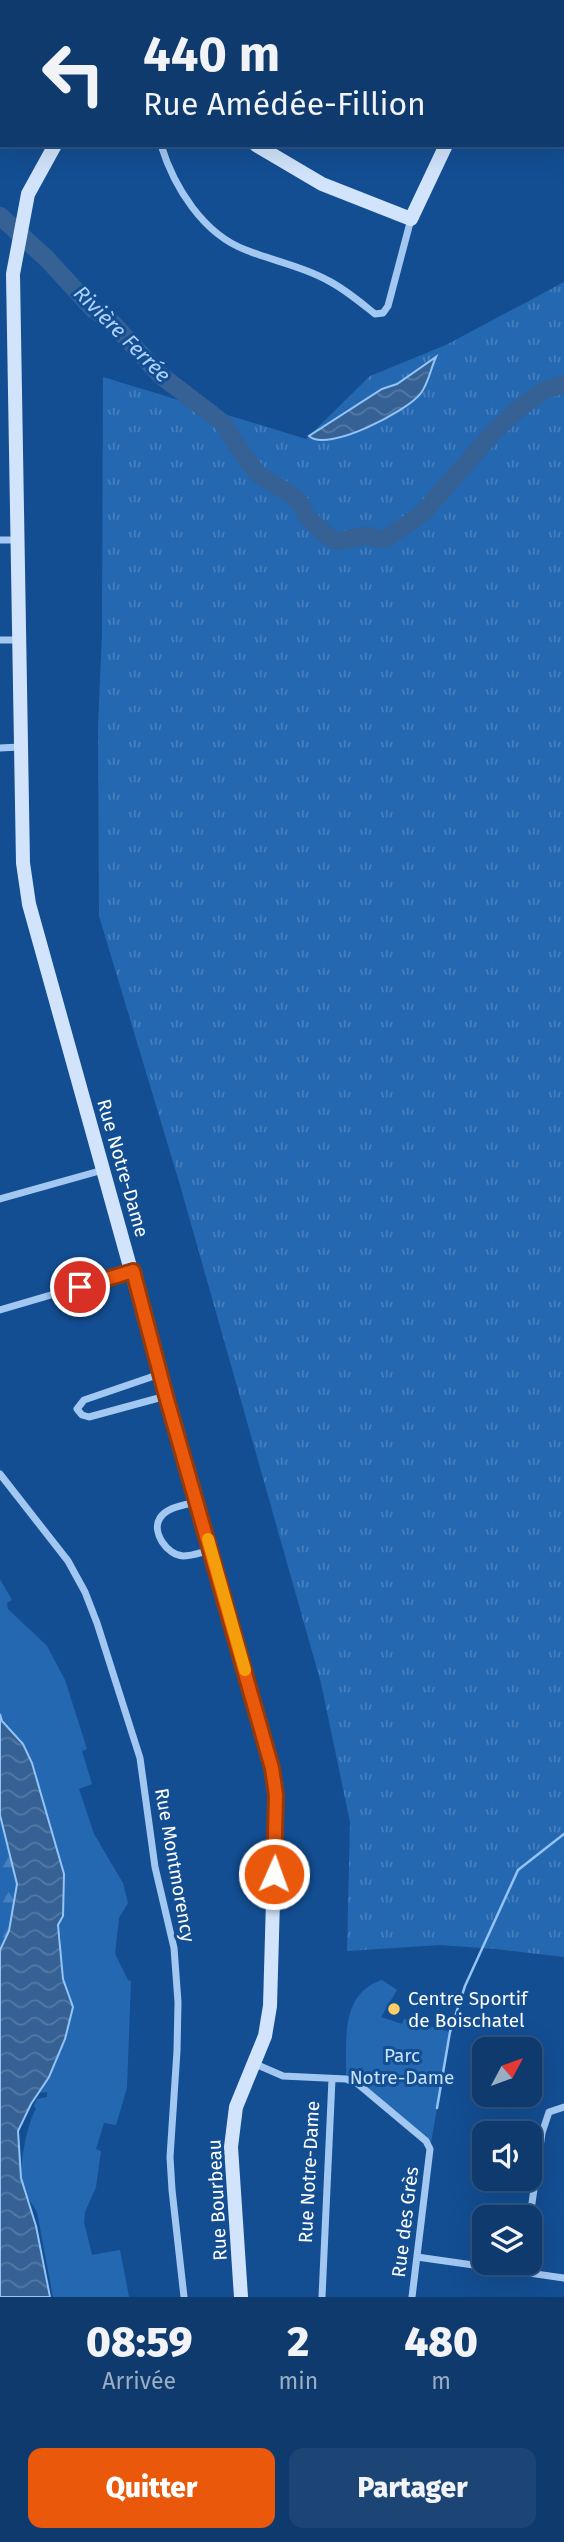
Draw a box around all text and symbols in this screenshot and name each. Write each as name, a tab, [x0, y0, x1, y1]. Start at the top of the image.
text: 440 m	[143, 25, 280, 84]
icon: left	[28, 28, 119, 119]
text: Rue Amédée-Fillion	[143, 85, 426, 123]
water label: Rivière Ferrée	[68, 280, 176, 388]
street label: Rue Notre-Dame	[92, 1096, 154, 1240]
pin	[50, 1257, 110, 1317]
icon: arrive	[61, 1268, 99, 1306]
street label: Rue Montmorency	[150, 1786, 200, 1944]
position arrow	[237, 1837, 311, 1911]
place label: Centre Sportif de Boischatel	[408, 1987, 529, 2032]
marker: Centre Sportif de Boischatel	[386, 2001, 402, 2017]
north arrow	[472, 2037, 542, 2107]
map controls	[472, 2037, 542, 2275]
park label: Parc Notre-Dame	[350, 2044, 454, 2089]
street label: Rue Notre-Dame	[294, 2100, 324, 2244]
button: sound	[472, 2121, 542, 2191]
street label: Rue Bourbeau	[202, 2139, 232, 2261]
street label: Rue des Grès	[387, 2165, 423, 2279]
button: layers	[472, 2205, 542, 2275]
text: 08:59	[86, 2317, 192, 2367]
text: 2	[287, 2317, 309, 2367]
text: 480	[404, 2317, 478, 2367]
text: Arrivée	[102, 2367, 176, 2395]
text: min	[278, 2367, 318, 2395]
text: m	[431, 2367, 451, 2395]
button: Quitter	[28, 2448, 275, 2528]
button: Partager	[289, 2448, 536, 2528]

